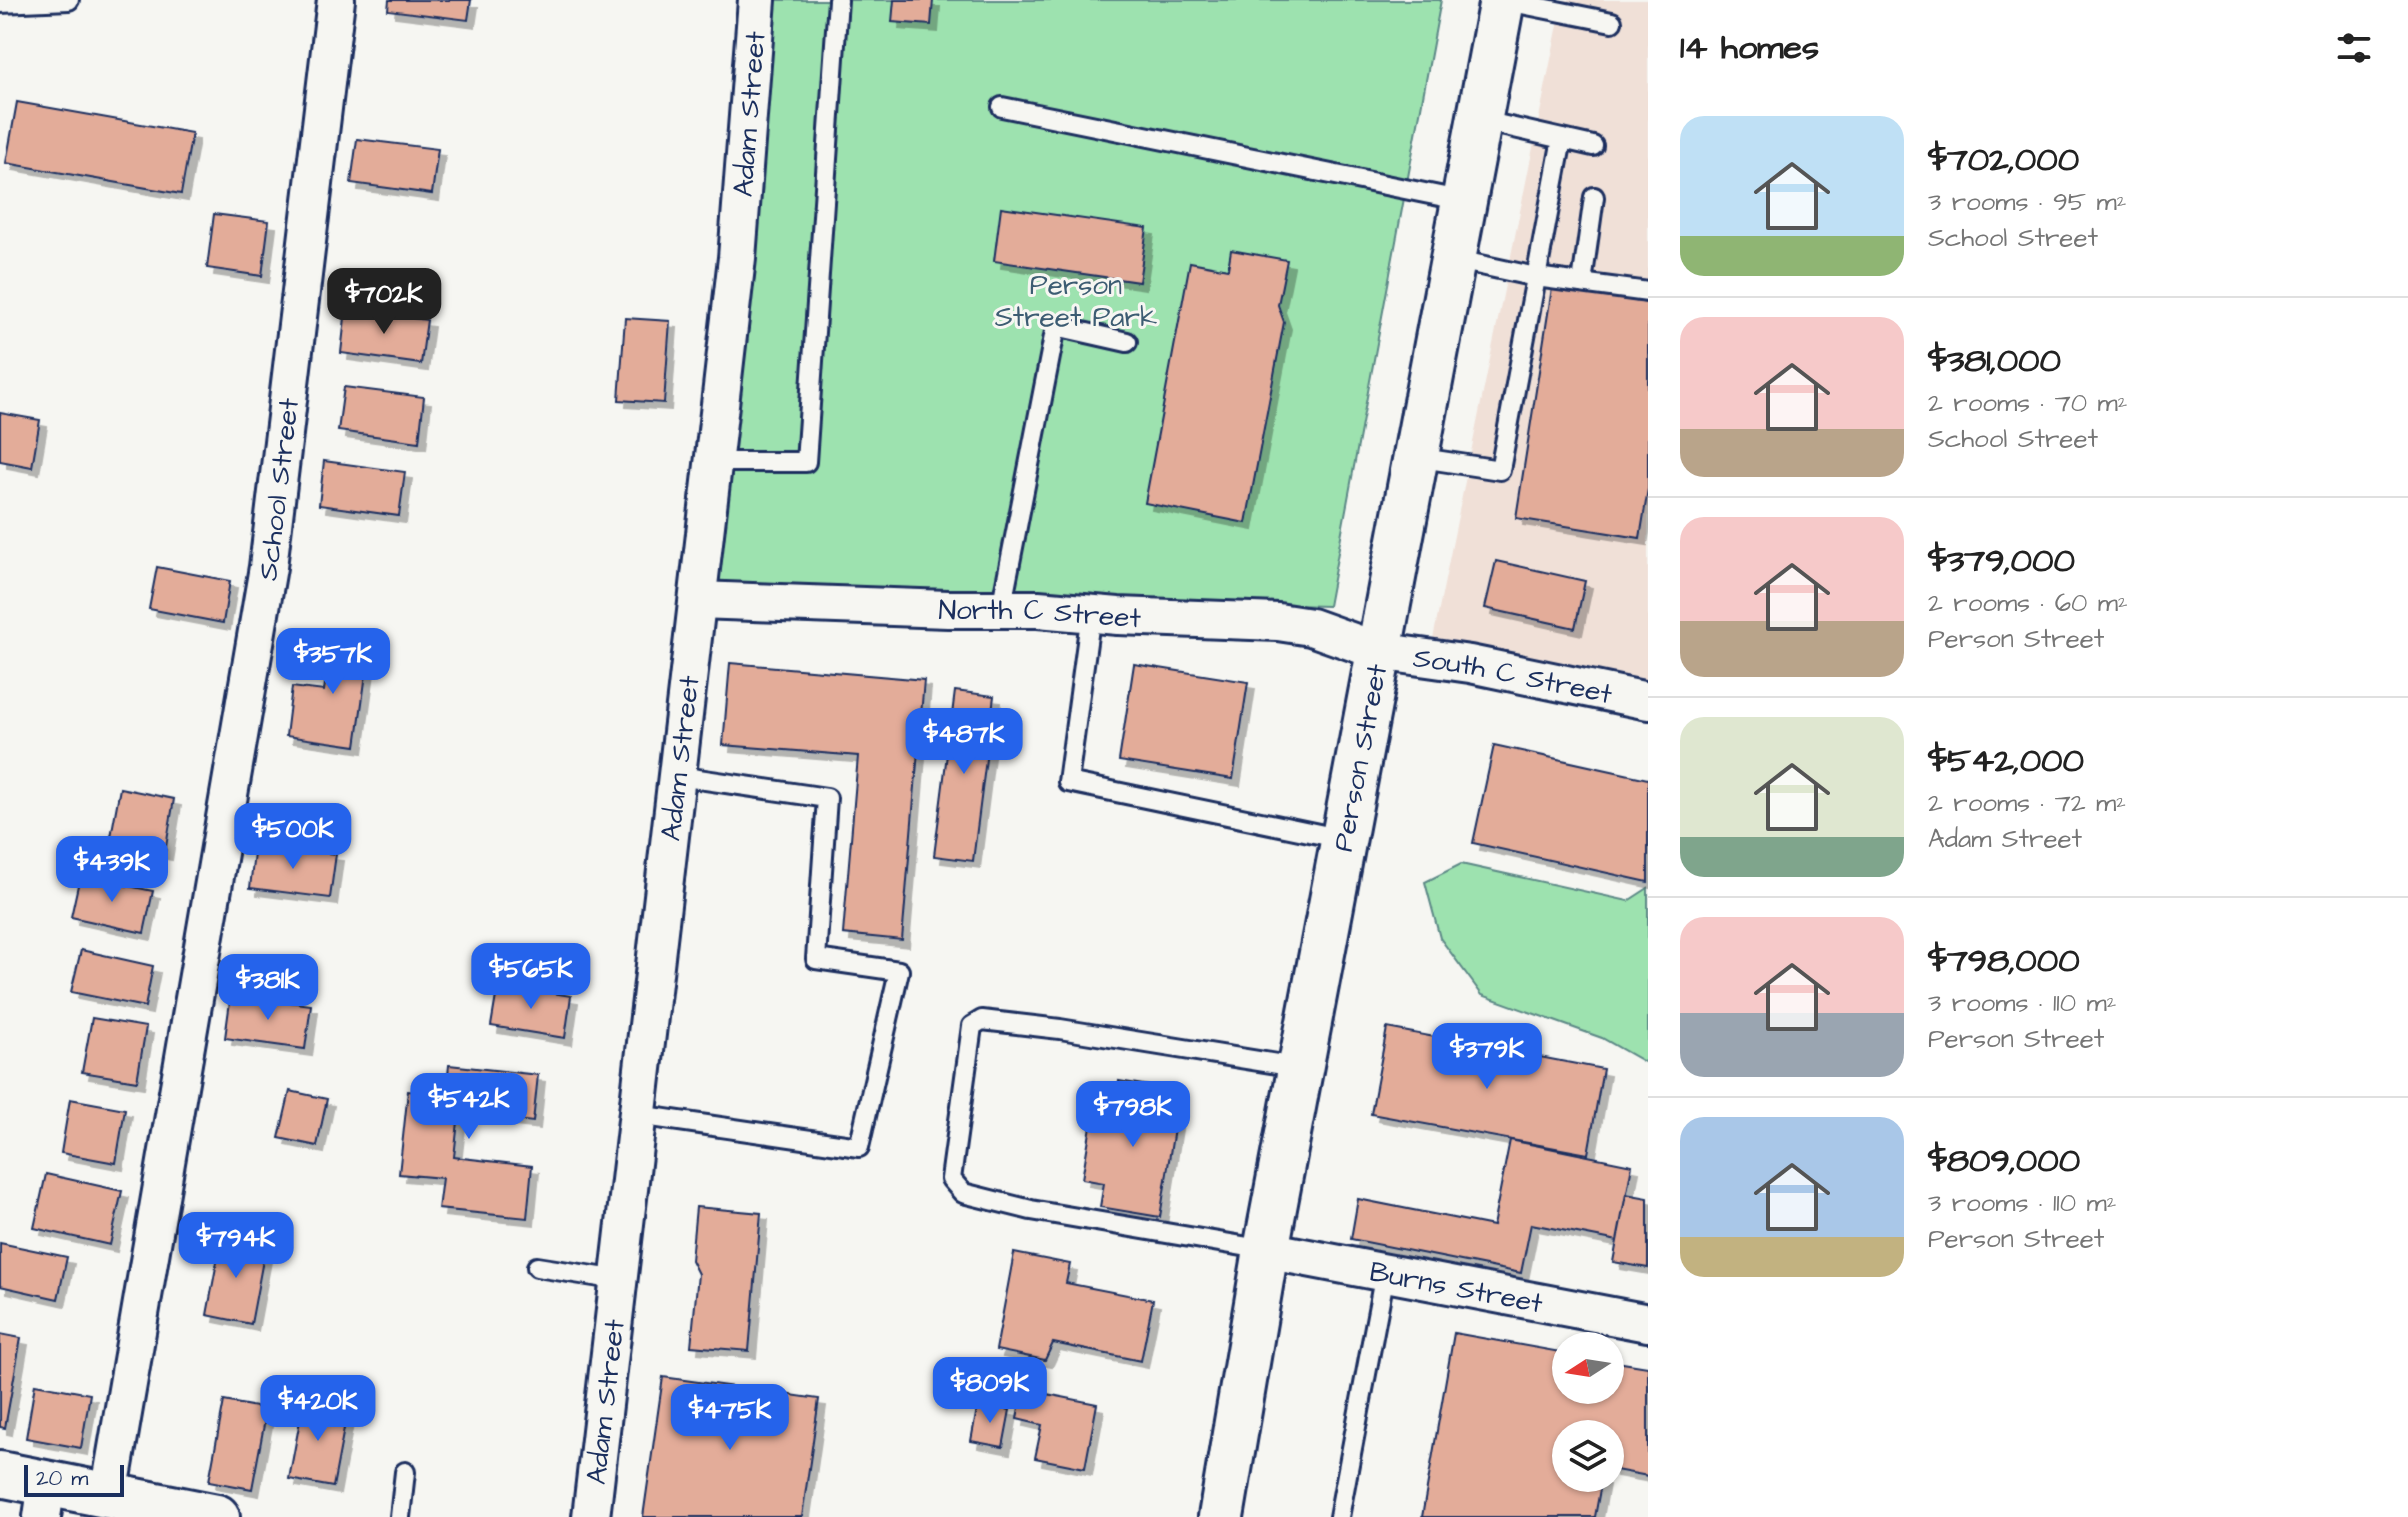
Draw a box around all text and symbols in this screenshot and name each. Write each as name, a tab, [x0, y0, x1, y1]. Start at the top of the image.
text: 14 homes	[1680, 24, 1819, 72]
icon: filters	[2332, 26, 2376, 70]
street label: Adam Street	[724, 29, 776, 198]
text: $702,000	[1928, 136, 2079, 184]
icon: home	[1744, 148, 1840, 244]
text: 3 rooms · 95 m²	[1928, 184, 2127, 220]
text: School Street	[1928, 220, 2098, 256]
park label: Person Street Park	[995, 266, 1157, 337]
pin: $702K	[328, 268, 440, 336]
text: $702K	[345, 276, 423, 312]
text: $381,000	[1928, 337, 2061, 385]
icon: home	[1744, 349, 1840, 445]
text: 2 rooms · 70 m²	[1928, 385, 2127, 421]
street label: School Street	[248, 395, 309, 583]
text: School Street	[1928, 421, 2098, 457]
text: $379,000	[1928, 537, 2075, 585]
icon: home	[1744, 549, 1840, 645]
text: 2 rooms · 60 m²	[1928, 585, 2128, 621]
street label: North C Street	[938, 591, 1142, 638]
text: Person Street	[1928, 621, 2104, 657]
pin: $357K	[277, 628, 389, 696]
text: $357K	[294, 636, 372, 672]
street label: South C Street	[1411, 638, 1616, 714]
street label: Person Street	[1324, 660, 1397, 855]
street label: Adam Street	[652, 673, 710, 843]
pin: $487K	[908, 708, 1020, 776]
text: $487K	[924, 716, 1004, 752]
text: $542,000	[1928, 737, 2084, 785]
icon: home	[1744, 749, 1840, 845]
text: 2 rooms · 72 m²	[1928, 785, 2126, 821]
pin: $500K	[237, 803, 349, 871]
text: $500K	[252, 811, 334, 847]
text: Adam Street	[1928, 821, 2082, 857]
pin: $439K	[56, 836, 168, 904]
text: $439K	[74, 844, 150, 880]
text: $798,000	[1928, 937, 2080, 985]
pin: $565K	[475, 943, 587, 1011]
icon: home	[1744, 949, 1840, 1045]
text: $565K	[489, 951, 573, 987]
pin: $381K	[212, 954, 324, 1022]
text: $381K	[236, 962, 300, 998]
text: 3 rooms · 110 m²	[1928, 985, 2116, 1021]
text: Person Street	[1928, 1021, 2104, 1057]
pin: $379K	[1431, 1023, 1543, 1091]
text: $379K	[1450, 1031, 1524, 1067]
pin: $542K	[413, 1073, 525, 1141]
text: $542K	[428, 1081, 510, 1117]
pin: $798K	[1077, 1081, 1189, 1149]
text: $798K	[1094, 1089, 1172, 1125]
text: $809,000	[1928, 1137, 2080, 1185]
icon: home	[1744, 1149, 1840, 1245]
text: 3 rooms · 110 m²	[1928, 1185, 2116, 1221]
pin: $794K	[180, 1212, 292, 1280]
text: $794K	[197, 1220, 275, 1256]
text: Person Street	[1928, 1221, 2104, 1257]
street label: Burns Street	[1367, 1252, 1547, 1324]
street label: Adam Street	[577, 1317, 635, 1487]
north arrow	[1552, 1332, 1624, 1404]
map controls	[1552, 1332, 1624, 1492]
pin: $809K	[934, 1357, 1046, 1425]
text: $809K	[951, 1365, 1029, 1401]
pin: $420K	[262, 1375, 374, 1443]
text: $420K	[278, 1383, 358, 1419]
pin: $475K	[674, 1384, 786, 1452]
text: $475K	[689, 1392, 771, 1428]
button: layers	[1552, 1420, 1624, 1492]
scale bar	[24, 1461, 124, 1497]
text: 20 m	[36, 1463, 88, 1494]

